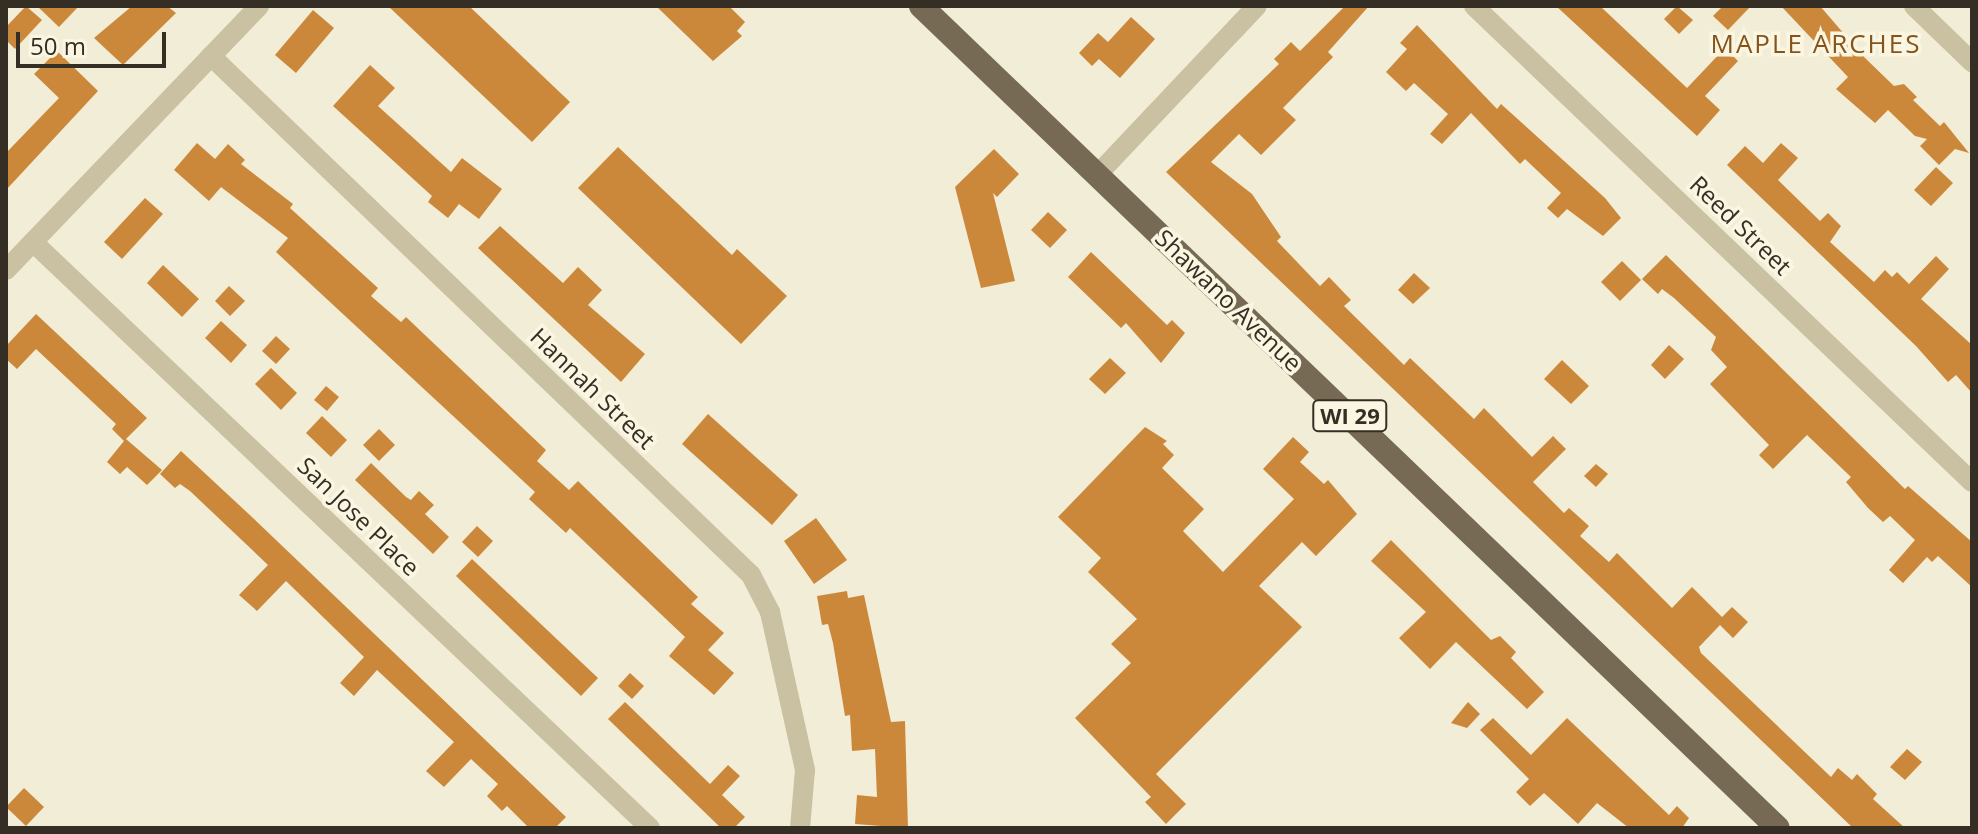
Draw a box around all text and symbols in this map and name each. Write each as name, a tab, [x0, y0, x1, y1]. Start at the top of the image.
scale bar	[20, 16, 170, 66]
district label: MAPLE ARCHES	[1711, 28, 1921, 60]
text: 50 m	[30, 29, 86, 62]
street label: Reed Street	[1684, 170, 1798, 280]
street label: Shawano Avenue	[1150, 223, 1308, 377]
street label: Hannah Street	[525, 321, 661, 455]
road number: WI 29	[1312, 398, 1388, 434]
street label: San Jose Place	[292, 451, 426, 581]

